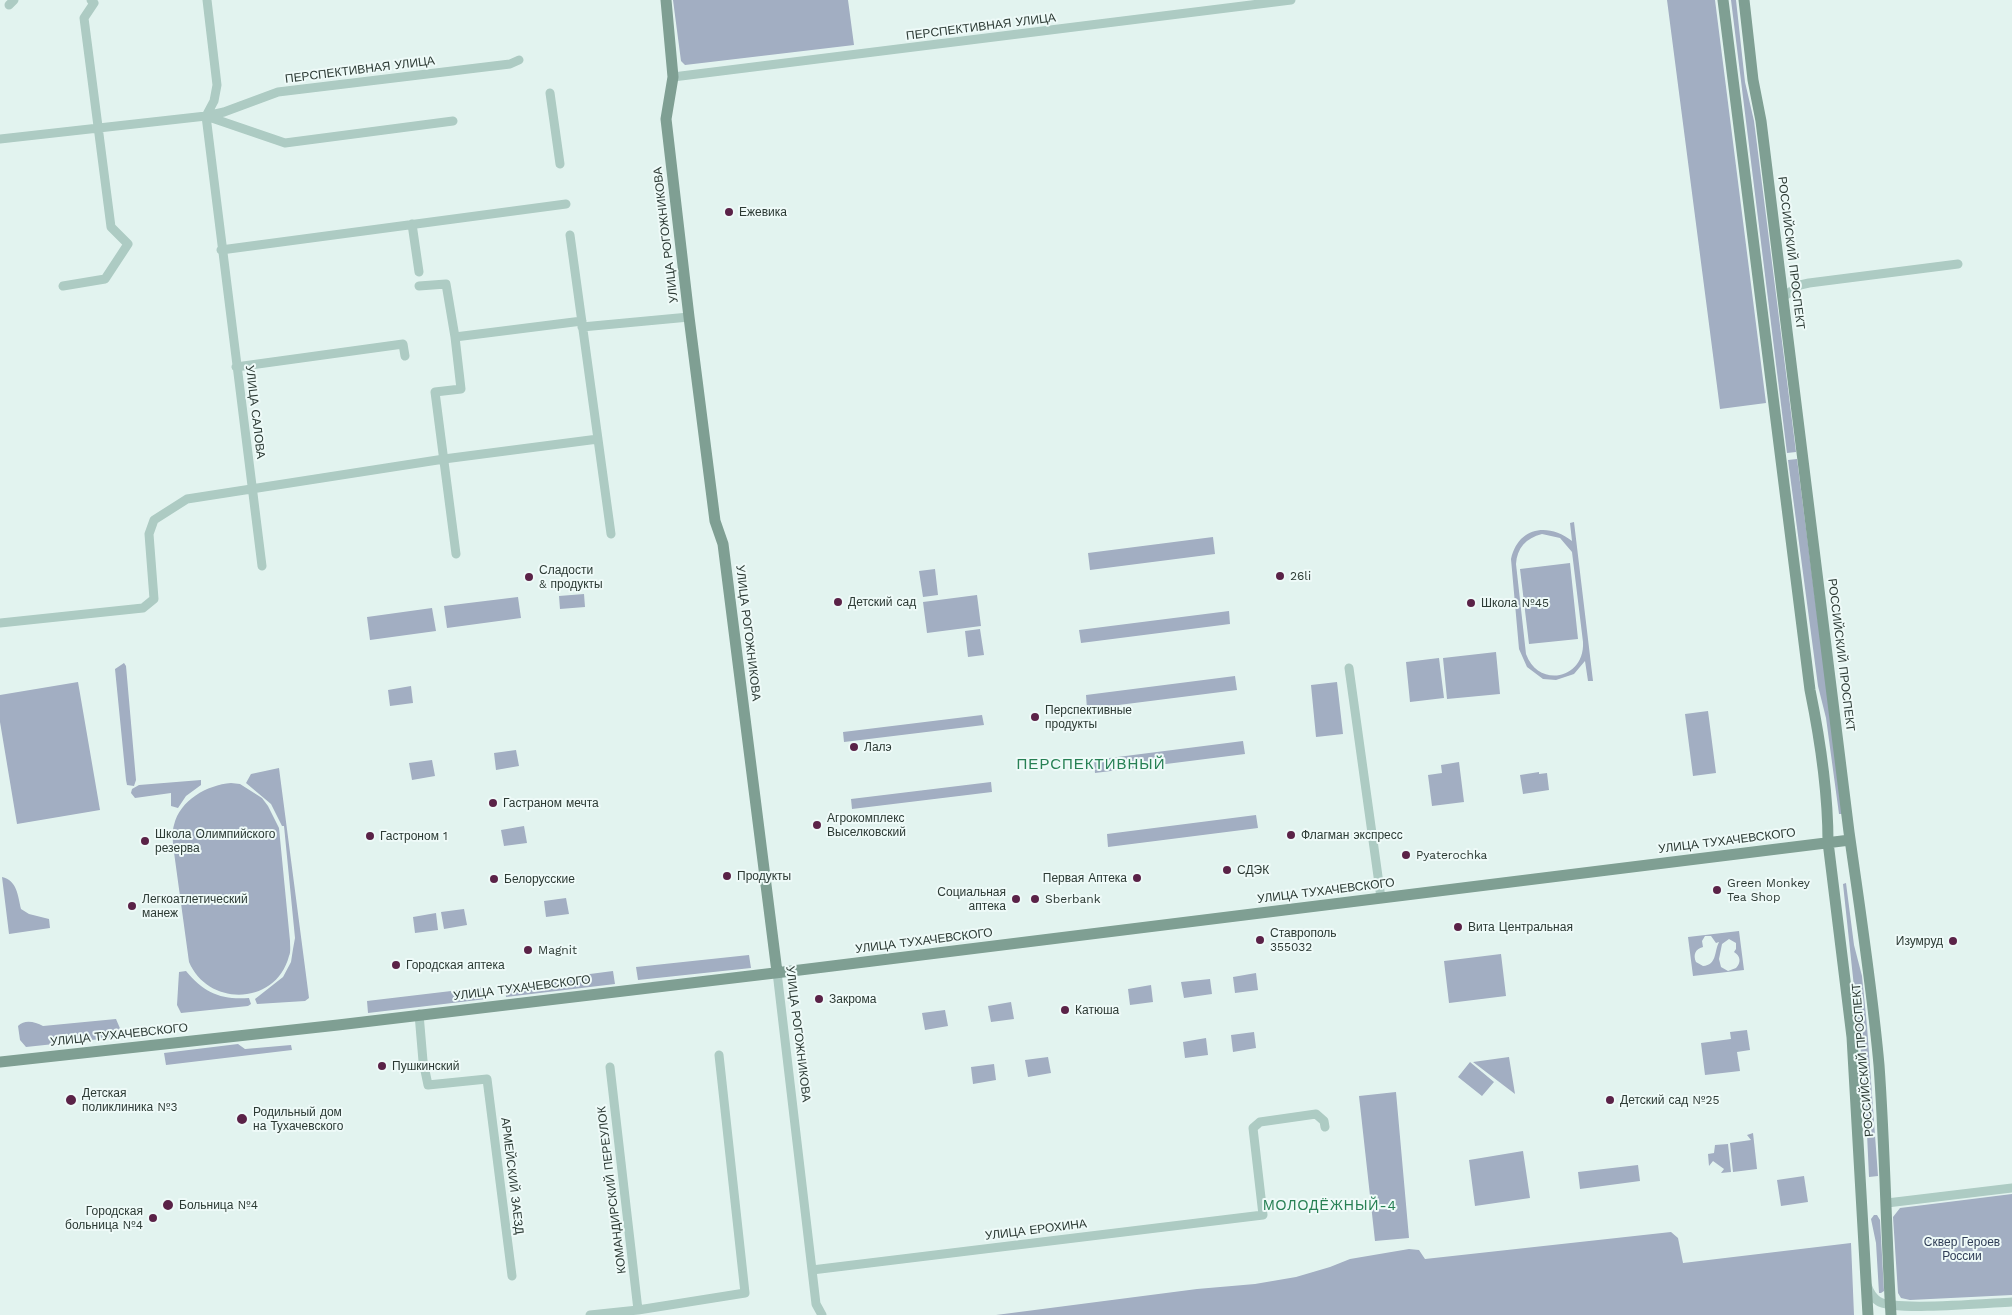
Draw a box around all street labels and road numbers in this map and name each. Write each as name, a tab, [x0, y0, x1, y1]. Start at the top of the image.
street label: ПЕРСПЕКТИВНАЯ УЛИЦА	[905, 11, 1057, 43]
street label: ПЕРСПЕКТИВНАЯ УЛИЦА	[284, 54, 436, 86]
street label: УЛИЦА РОГОЖНИКОВА	[651, 166, 681, 304]
street label: РОССИЙСКИЙ ПРОСПЕКТ	[1774, 176, 1808, 330]
street label: УЛИЦА САЛОВА	[242, 364, 268, 460]
street label: УЛИЦА РОГОЖНИКОВА	[733, 564, 763, 702]
street label: РОССИЙСКИЙ ПРОСПЕКТ	[1824, 578, 1858, 732]
street label: УЛИЦА ТУХАЧЕВСКОГО	[1657, 825, 1797, 857]
street label: УЛИЦА ТУХАЧЕВСКОГО	[1256, 875, 1396, 907]
street label: УЛИЦА ТУХАЧЕВСКОГО	[854, 925, 994, 957]
street label: УЛИЦА РОГОЖНИКОВА	[783, 965, 813, 1103]
street label: УЛИЦА ТУХАЧЕВСКОГО	[452, 972, 592, 1004]
street label: РОССИЙСКИЙ ПРОСПЕКТ	[1849, 983, 1877, 1137]
street label: УЛИЦА ТУХАЧЕВСКОГО	[49, 1021, 189, 1049]
street label: КОМАНДИРСКИЙ ПЕРЕУЛОК	[595, 1105, 629, 1275]
street label: АРМЕЙСКИЙ ЗАЕЗД	[498, 1117, 526, 1235]
street label: УЛИЦА ЕРОХИНА	[984, 1217, 1088, 1243]

